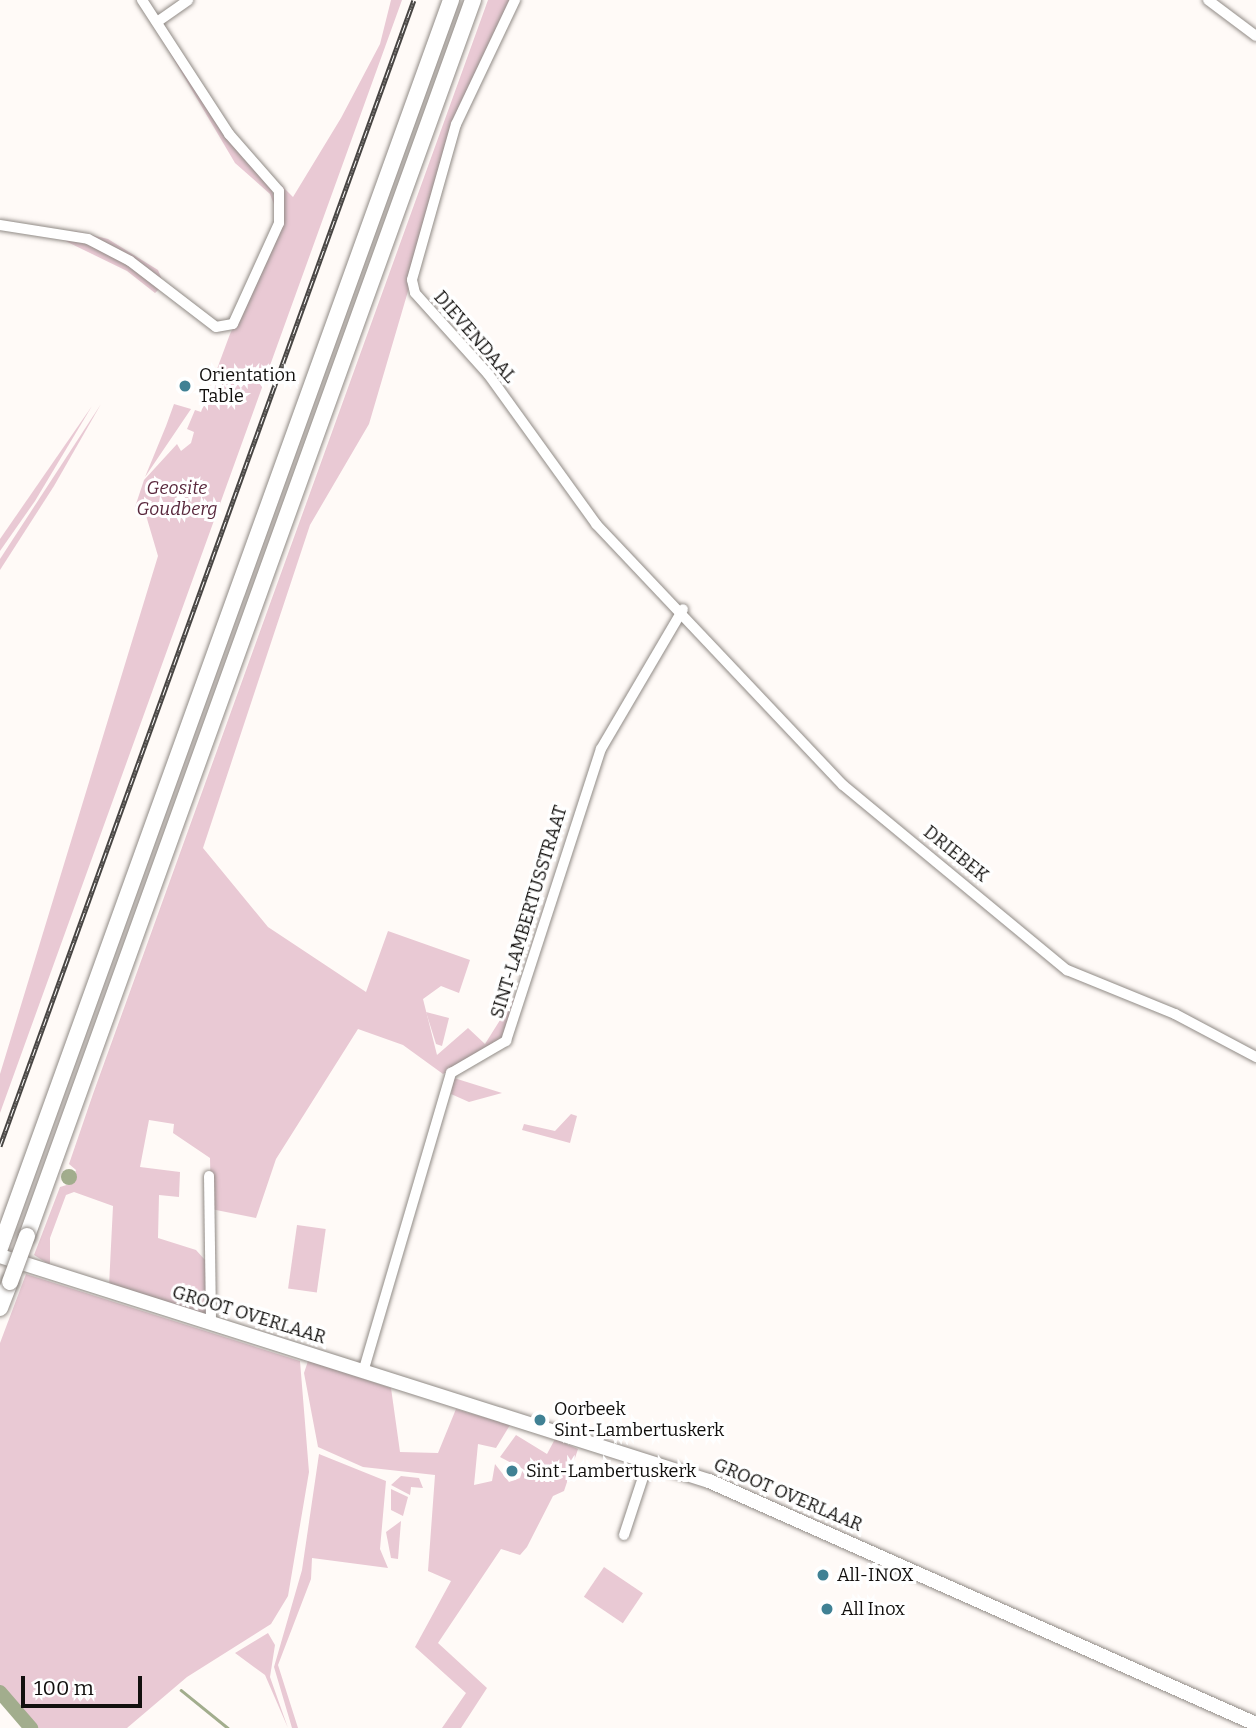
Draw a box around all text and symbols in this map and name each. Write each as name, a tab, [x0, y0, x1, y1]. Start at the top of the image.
street label: DIEVENDAAL	[429, 287, 521, 387]
place label: Orientation Table	[199, 365, 296, 408]
marker: Orientation Table	[177, 378, 193, 394]
park label: Geosite Goudberg	[136, 478, 218, 520]
street label: SINT-LAMBERTUSSTRAAT	[486, 803, 572, 1021]
street label: DRIEBEK	[919, 821, 993, 887]
street label: GROOT OVERLAAR	[170, 1281, 328, 1349]
place label: Oorbeek Sint-Lambertuskerk	[554, 1399, 724, 1442]
marker: Oorbeek Sint-Lambertuskerk	[532, 1412, 548, 1428]
street label: GROOT OVERLAAR	[710, 1454, 866, 1536]
place label: Sint-Lambertuskerk	[526, 1460, 696, 1482]
marker: Sint-Lambertuskerk	[504, 1463, 520, 1479]
place label: All-INOX	[837, 1564, 914, 1586]
marker: All-INOX	[815, 1567, 831, 1583]
place label: All Inox	[841, 1598, 905, 1620]
marker: All Inox	[819, 1601, 835, 1617]
scale bar	[24, 1662, 145, 1706]
text: 100 m	[34, 1675, 94, 1701]

